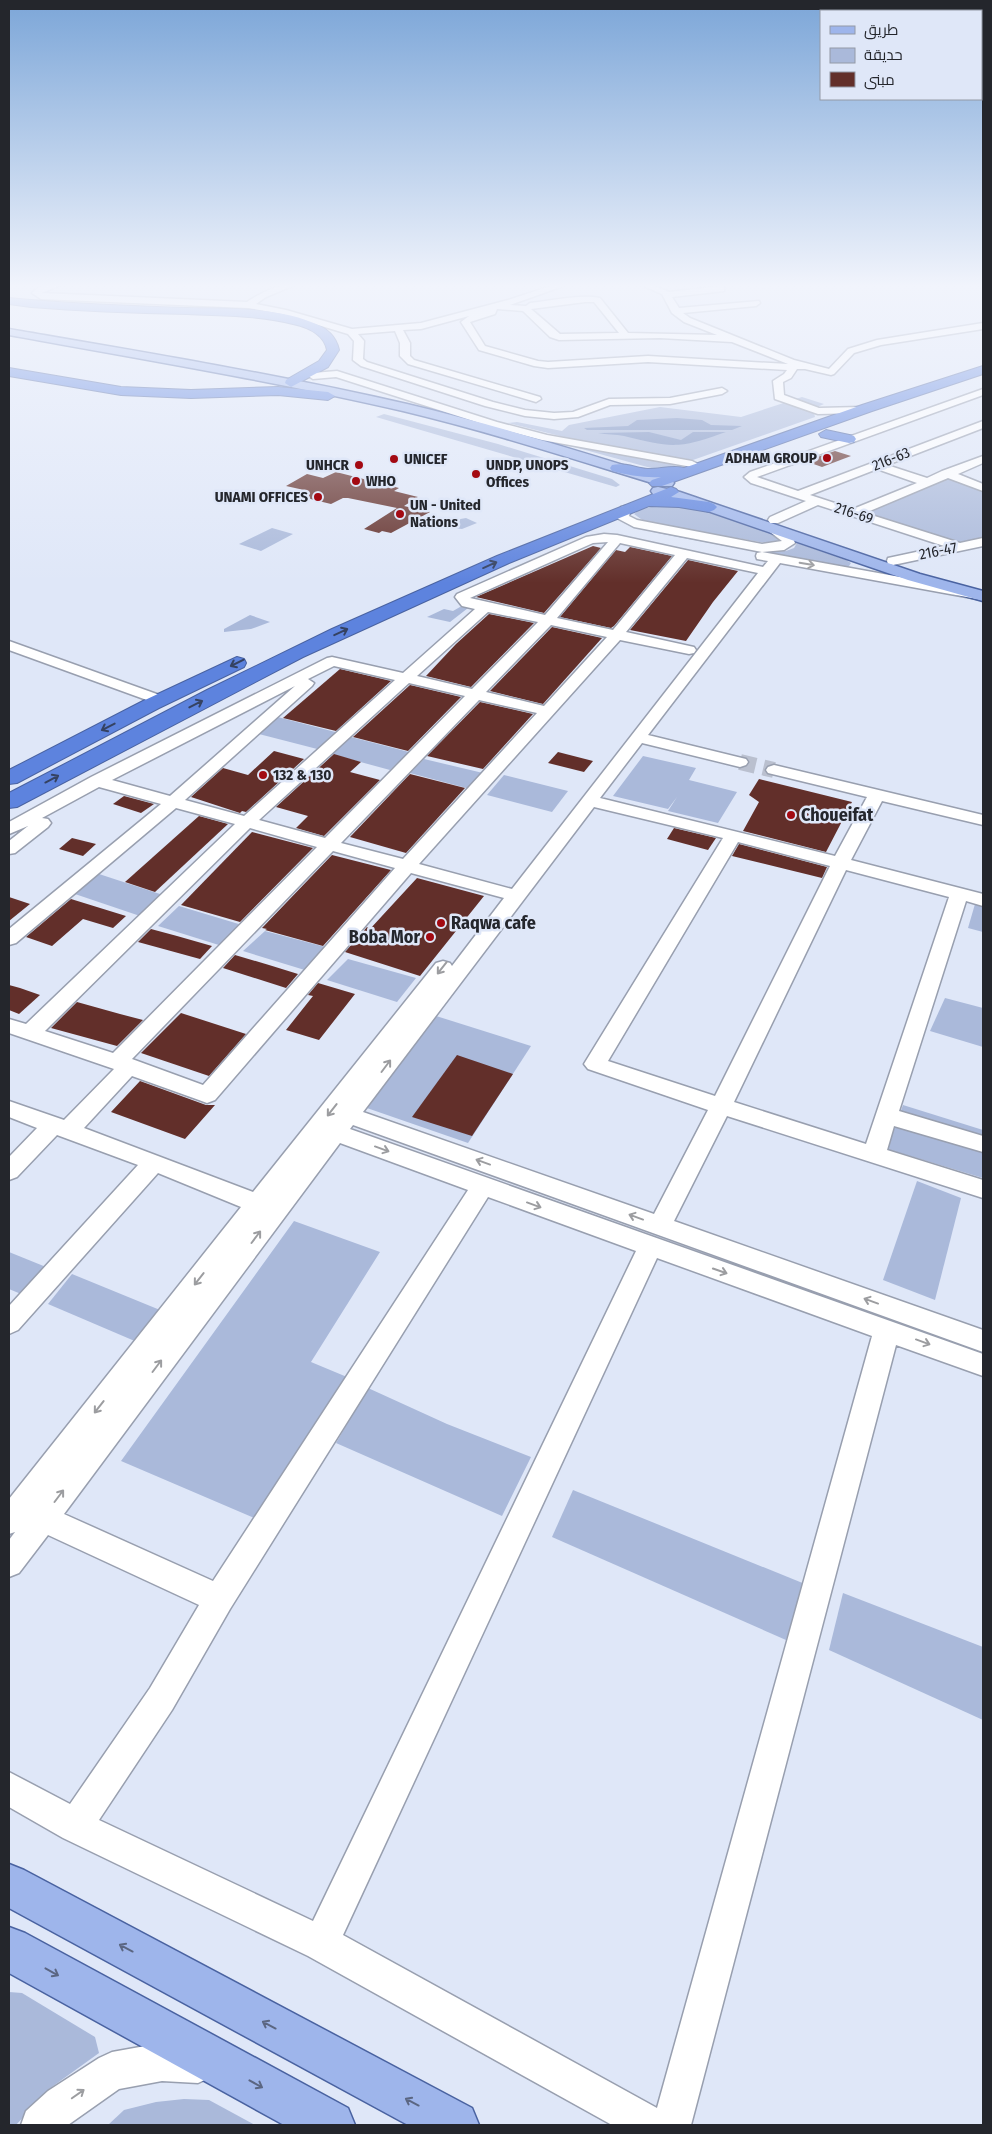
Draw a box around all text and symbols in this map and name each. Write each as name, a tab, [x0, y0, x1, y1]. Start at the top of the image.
legend	[820, 10, 982, 100]
text: طريق	[864, 21, 898, 40]
text: حديقة	[864, 46, 903, 64]
text: مبنى	[864, 71, 895, 90]
street label: 216-63	[869, 443, 913, 475]
place label: ADHAM GROUP	[724, 449, 817, 467]
place label: UNICEF	[404, 450, 448, 468]
marker: ADHAM GROUP	[821, 452, 833, 464]
marker: UNICEF	[388, 453, 400, 465]
place label: UNHCR	[306, 456, 350, 474]
place label: UNDP, UNOPS Offices	[486, 456, 569, 491]
marker: UNHCR	[353, 459, 365, 471]
marker: UNDP, UNOPS Offices	[470, 468, 482, 480]
place label: WHO	[366, 472, 396, 490]
marker: WHO	[350, 475, 362, 487]
place label: UNAMI OFFICES	[215, 488, 308, 506]
marker: UNAMI OFFICES	[312, 491, 324, 503]
place label: UN - United Nations	[410, 496, 481, 531]
street label: 216-69	[832, 498, 876, 528]
marker: UN - United Nations	[394, 508, 406, 520]
street label: 216-47	[918, 539, 958, 563]
one-way arrow	[482, 560, 497, 569]
one-way arrow	[799, 560, 815, 570]
one-way arrow	[333, 626, 348, 636]
one-way arrow	[230, 659, 245, 668]
one-way arrow	[188, 699, 203, 708]
one-way arrow	[101, 722, 116, 732]
place label: 132 & 130	[273, 766, 332, 784]
marker: 132 & 130	[257, 769, 269, 781]
one-way arrow	[44, 774, 59, 783]
place label: Choueifat	[801, 804, 874, 826]
marker: Choueifat	[785, 809, 797, 821]
place label: Raqwa cafe	[451, 912, 536, 934]
marker: Raqwa cafe	[435, 917, 447, 929]
place label: Boba Mor	[349, 926, 420, 948]
marker: Boba Mor	[424, 931, 436, 943]
one-way arrow	[437, 961, 448, 974]
one-way arrow	[381, 1060, 392, 1073]
one-way arrow	[326, 1103, 337, 1116]
one-way arrow	[373, 1145, 389, 1154]
one-way arrow	[476, 1157, 491, 1166]
one-way arrow	[526, 1201, 542, 1210]
one-way arrow	[629, 1212, 644, 1221]
one-way arrow	[250, 1231, 261, 1244]
one-way arrow	[712, 1267, 728, 1276]
one-way arrow	[194, 1272, 205, 1285]
one-way arrow	[864, 1296, 880, 1305]
one-way arrow	[915, 1338, 930, 1348]
one-way arrow	[152, 1360, 163, 1373]
one-way arrow	[93, 1400, 104, 1413]
one-way arrow	[53, 1489, 64, 1502]
one-way arrow	[119, 1943, 134, 1952]
one-way arrow	[44, 1967, 59, 1977]
one-way arrow	[262, 2020, 277, 2030]
one-way arrow	[248, 2079, 262, 2089]
one-way arrow	[71, 2089, 85, 2099]
one-way arrow	[405, 2097, 420, 2107]

